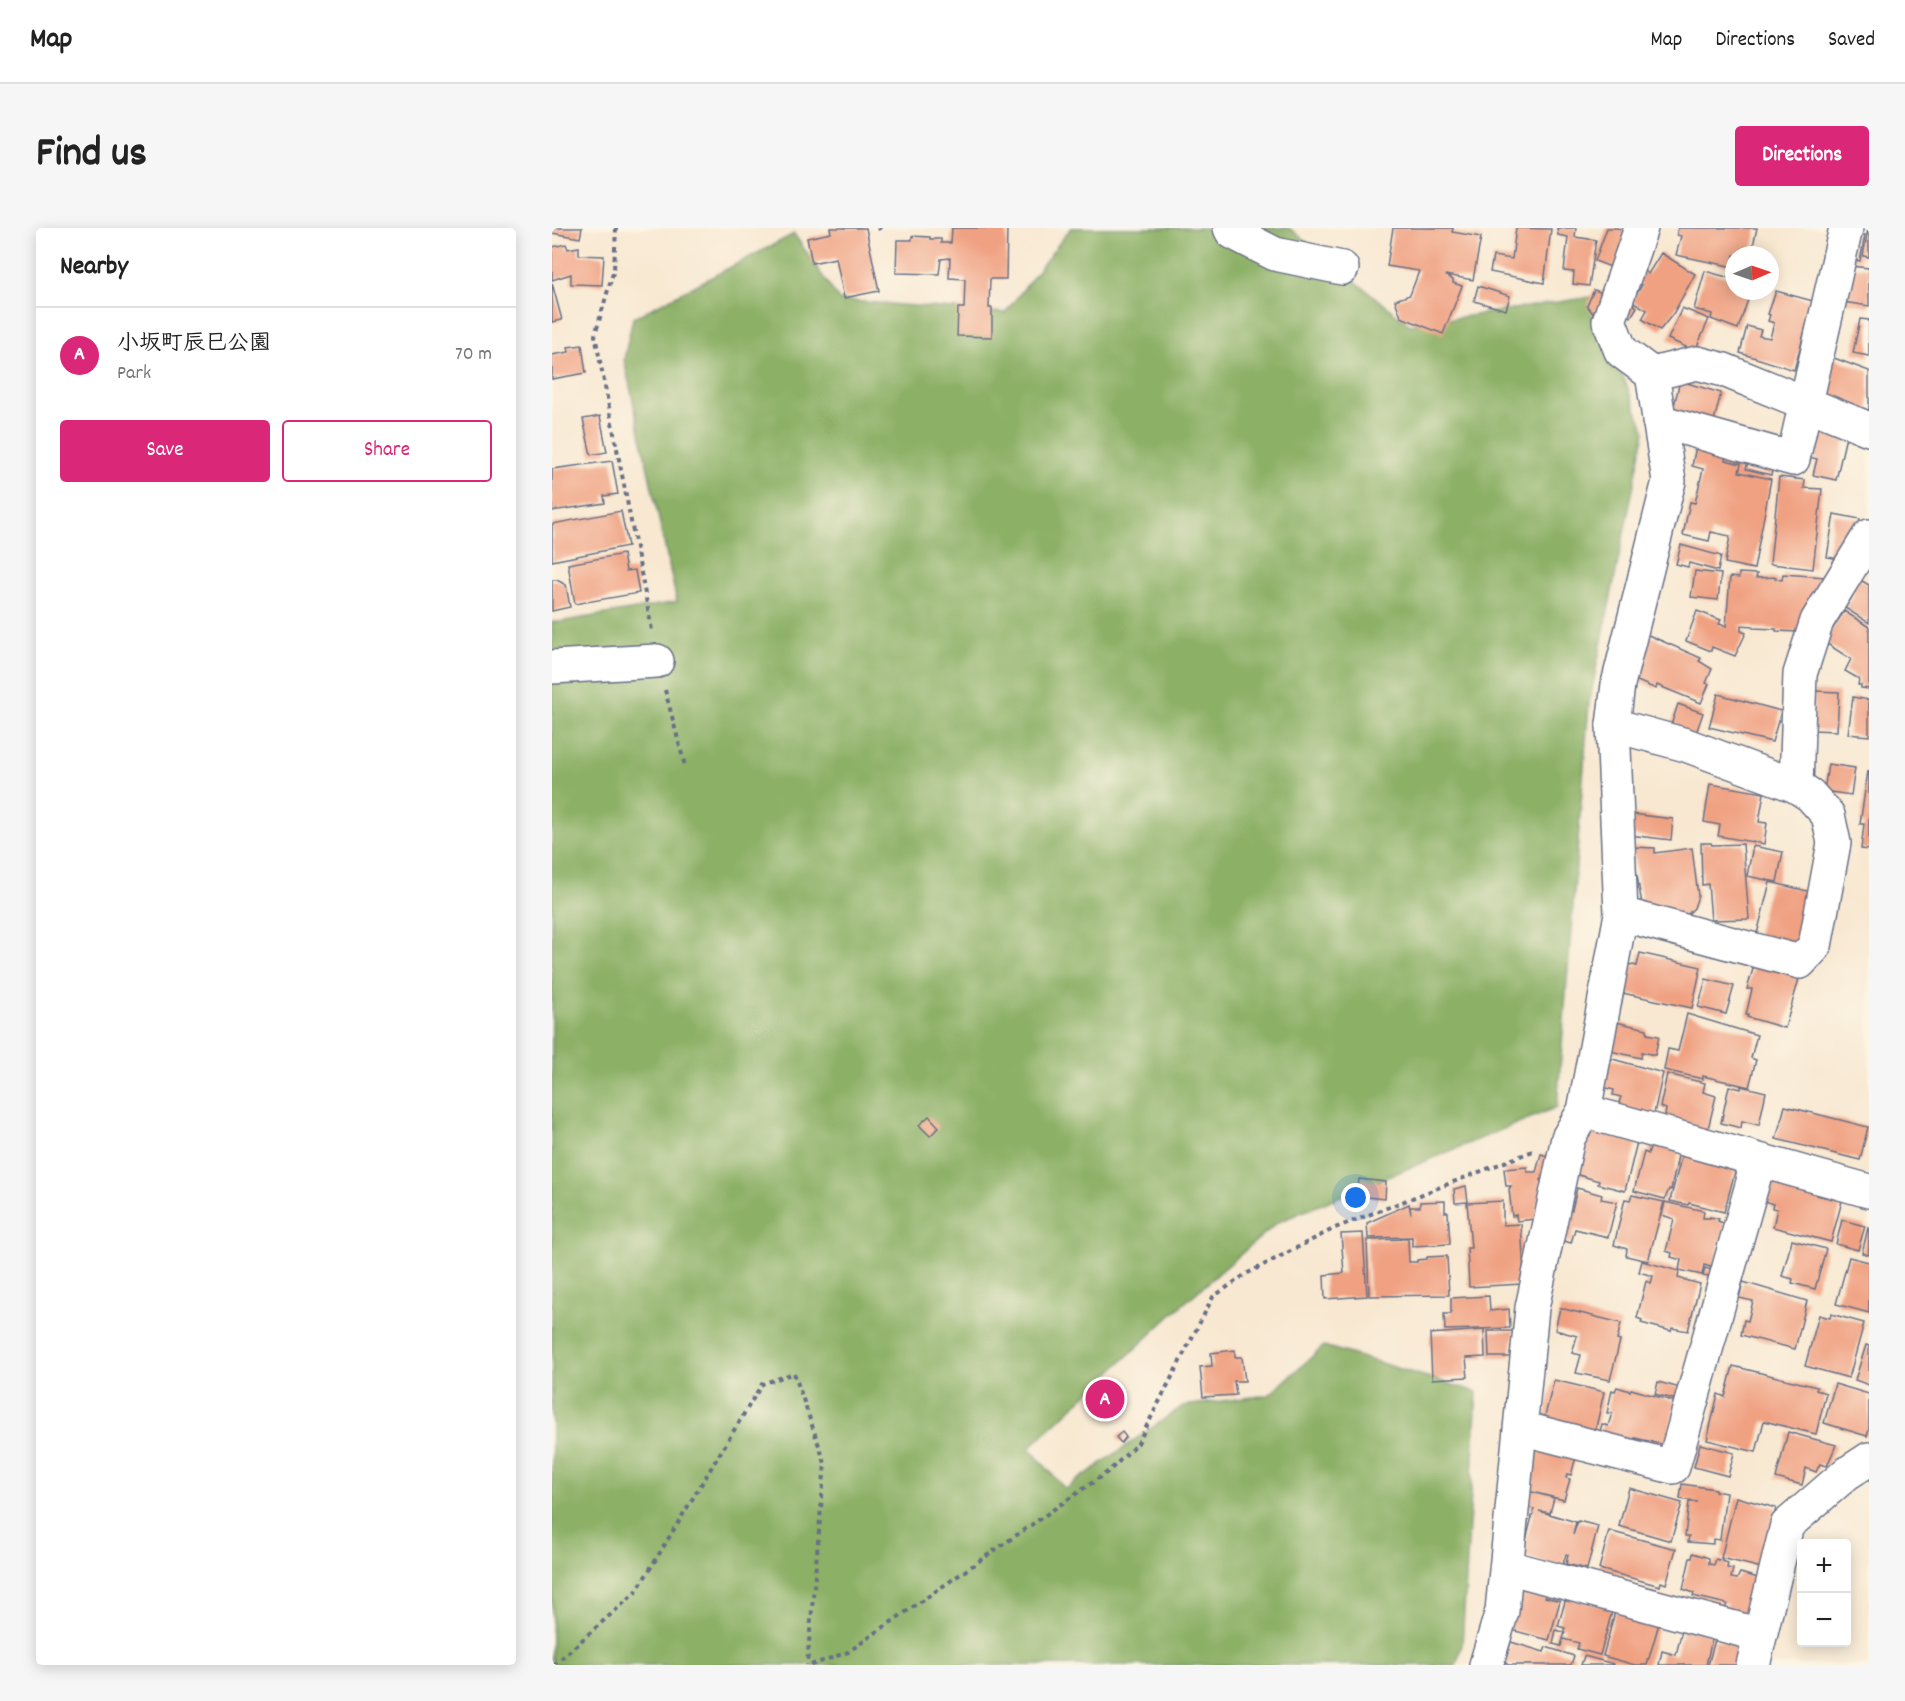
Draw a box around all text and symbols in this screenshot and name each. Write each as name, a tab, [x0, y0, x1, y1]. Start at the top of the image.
text: Map	[30, 21, 72, 61]
text: Map	[1651, 26, 1682, 56]
text: Directions	[1715, 26, 1795, 56]
text: Saved	[1828, 26, 1875, 56]
text: Find us	[36, 126, 147, 186]
button: Directions	[1735, 126, 1869, 186]
north arrow	[1725, 246, 1779, 300]
text: Nearby	[60, 249, 128, 286]
text: 小坂町辰巳公園	[117, 329, 271, 360]
text: A	[74, 341, 85, 369]
text: 70 m	[455, 341, 492, 369]
text: Park	[117, 360, 151, 388]
button: Save	[60, 420, 270, 482]
button: Share	[282, 420, 492, 482]
your location	[1341, 1183, 1370, 1212]
pin: A	[1086, 1376, 1124, 1422]
map controls	[1797, 1539, 1851, 1647]
button: +	[1797, 1539, 1851, 1593]
button: −	[1797, 1593, 1851, 1647]

